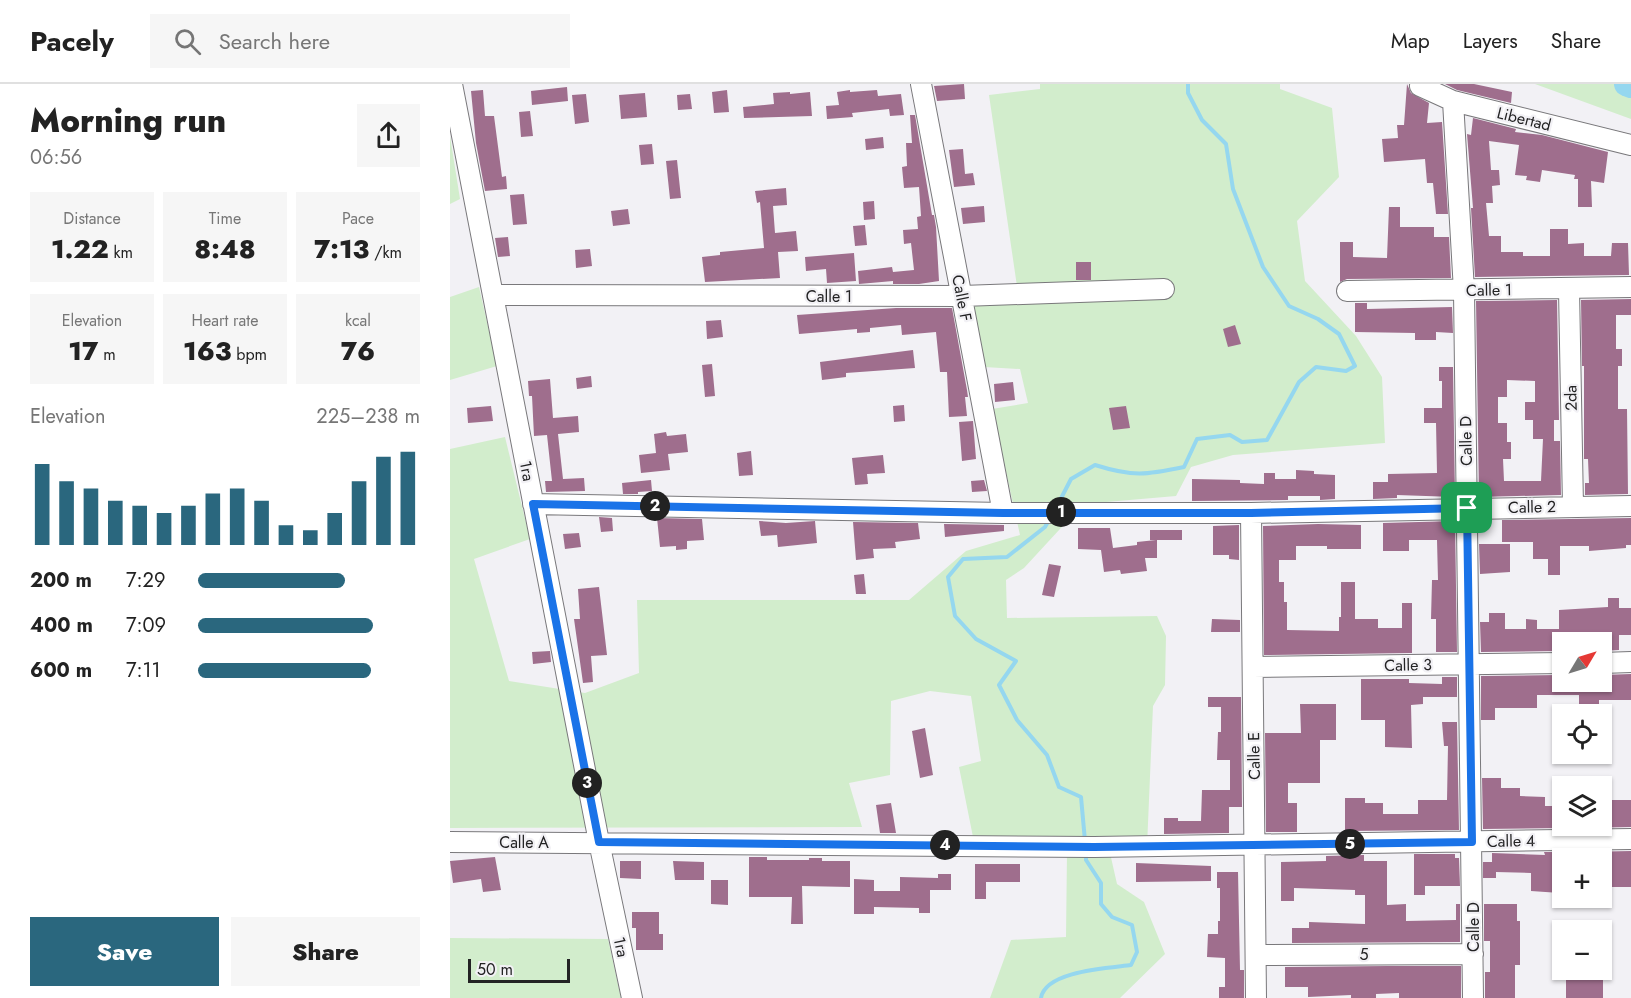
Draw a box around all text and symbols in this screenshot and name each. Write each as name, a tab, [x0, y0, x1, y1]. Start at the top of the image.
search box	[150, 14, 570, 68]
text: Pacely	[30, 21, 114, 62]
icon: search	[171, 25, 204, 58]
text: Search here	[219, 25, 330, 57]
text: Map	[1391, 26, 1430, 56]
text: Layers	[1463, 26, 1518, 56]
text: Share	[1551, 26, 1601, 56]
text: Morning run	[30, 97, 226, 144]
street label: Libertad	[1495, 101, 1553, 137]
button: share	[357, 104, 420, 167]
text: 06:56	[30, 143, 82, 172]
text: Distance	[63, 207, 121, 230]
text: Time	[209, 207, 241, 230]
text: Pace	[342, 207, 374, 230]
text: 1.22	[51, 230, 109, 268]
text: 8:48	[194, 230, 256, 268]
text: 7:13	[314, 230, 369, 268]
text: km	[109, 241, 133, 264]
text: /km	[369, 241, 402, 264]
street label: Calle F	[946, 273, 978, 323]
street label: Calle 1	[1466, 278, 1512, 302]
street label: Calle 1	[806, 285, 852, 308]
text: Elevation	[62, 309, 122, 332]
text: Heart rate	[192, 309, 258, 332]
text: kcal	[345, 309, 371, 332]
text: 17	[68, 332, 98, 370]
text: 163	[183, 332, 232, 370]
text: 76	[341, 332, 375, 370]
text: m	[98, 343, 116, 366]
text: bpm	[232, 343, 267, 366]
street label: 2da	[1559, 385, 1583, 411]
text: Elevation	[30, 402, 105, 431]
text: 225–238 m	[316, 402, 420, 431]
street label: Calle D	[1454, 416, 1478, 466]
street label: 1ra	[514, 459, 540, 483]
pin	[1441, 482, 1492, 533]
pin: 2	[640, 491, 670, 521]
icon: arrive	[1450, 491, 1483, 524]
text: 2	[650, 494, 660, 517]
street label: Calle 2	[1508, 495, 1556, 519]
pin: 1	[1046, 497, 1076, 527]
text: 1	[1057, 500, 1065, 523]
text: 200 m	[30, 566, 92, 595]
text: 7:29	[126, 566, 165, 595]
text: 400 m	[30, 611, 93, 640]
text: 7:09	[126, 611, 166, 640]
north arrow	[1552, 632, 1612, 692]
map controls	[1552, 632, 1612, 980]
street label: Calle 3	[1384, 653, 1432, 677]
text: 600 m	[30, 656, 92, 685]
text: 7:11	[126, 656, 161, 685]
button: locate	[1552, 704, 1612, 764]
street label: Calle E	[1242, 732, 1266, 780]
pin: 3	[572, 768, 602, 798]
text: 3	[582, 771, 592, 794]
button: layers	[1552, 776, 1612, 836]
pin: 5	[1335, 829, 1365, 859]
street label: Calle 4	[1487, 829, 1535, 853]
pin: 4	[930, 830, 960, 860]
street label: Calle A	[499, 831, 549, 854]
text: 5	[1345, 832, 1355, 855]
text: 4	[939, 833, 951, 856]
button: +	[1552, 848, 1612, 908]
street label: Calle D	[1462, 902, 1485, 952]
button: Save	[30, 917, 219, 986]
button: Share	[231, 917, 420, 986]
button: −	[1552, 920, 1612, 980]
street label: 1ra	[608, 935, 634, 959]
street label: 5	[1359, 943, 1369, 966]
scale bar	[468, 956, 570, 984]
text: 50 m	[477, 958, 513, 981]

